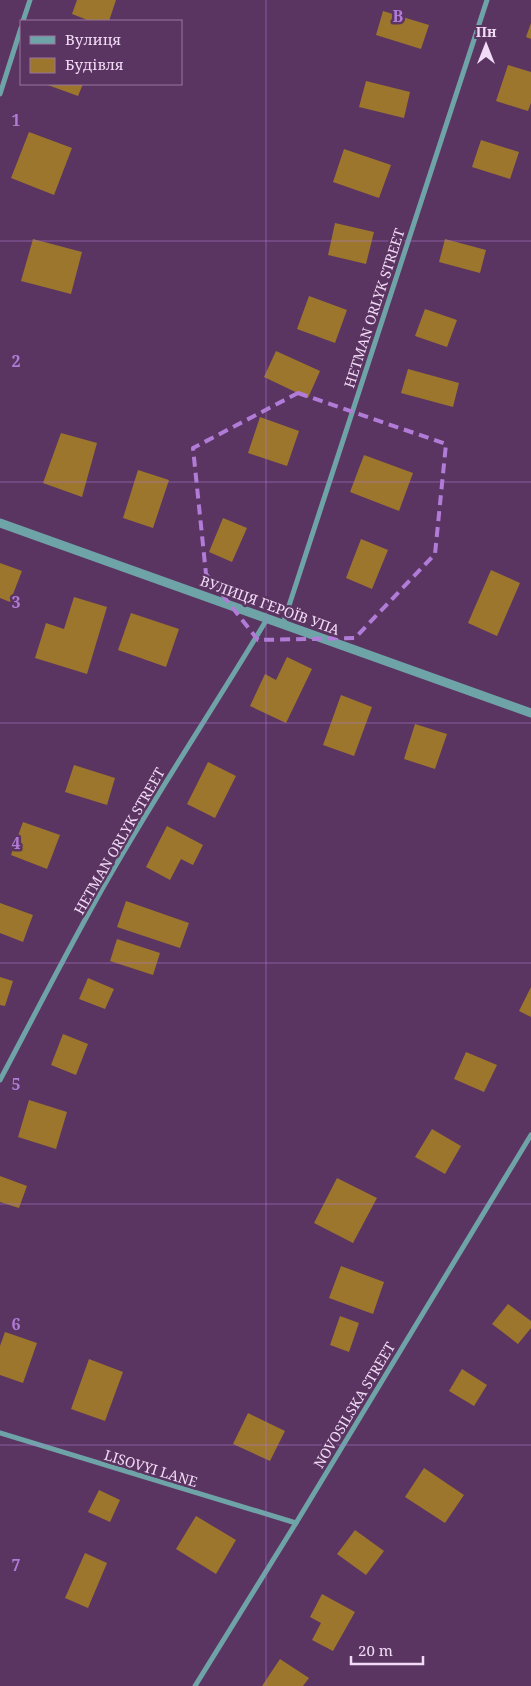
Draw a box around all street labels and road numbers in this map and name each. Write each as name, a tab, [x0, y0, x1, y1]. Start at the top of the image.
street label: HETMAN ORLYK STREET	[339, 225, 409, 390]
street label: ВУЛИЦЯ ГЕРОЇВ УПА	[198, 571, 343, 639]
street label: HETMAN ORLYK STREET	[69, 764, 169, 918]
street label: NOVOSILSKA STREET	[309, 1338, 399, 1472]
street label: LISOVYI LANE	[102, 1445, 200, 1491]

